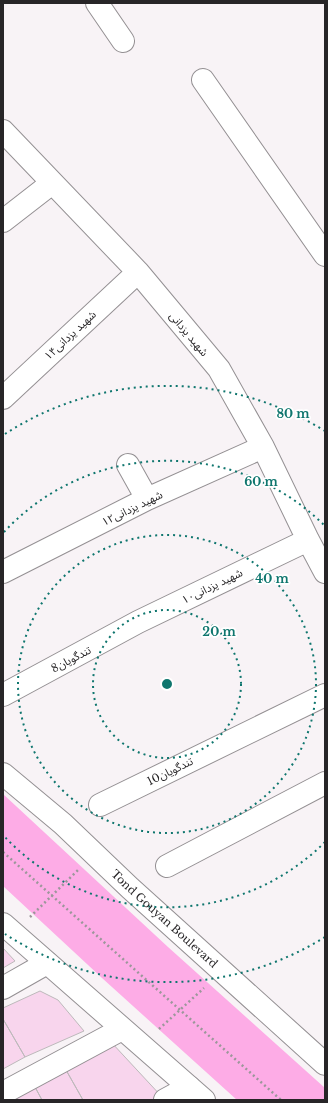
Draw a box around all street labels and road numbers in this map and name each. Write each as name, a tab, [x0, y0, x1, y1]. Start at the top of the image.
street label: شهید یزدانی۱۴	[41, 307, 99, 363]
street label: شهید یزدانی	[166, 309, 212, 359]
street label: شهید یزدانی۱۲	[99, 487, 165, 529]
street label: شهید یزدانی۱۰	[179, 565, 245, 607]
street label: 8تندگویان	[49, 643, 93, 675]
street label: 10تندگویان	[145, 754, 195, 788]
street label: Tond Gouyan Boulevard	[108, 867, 221, 971]

